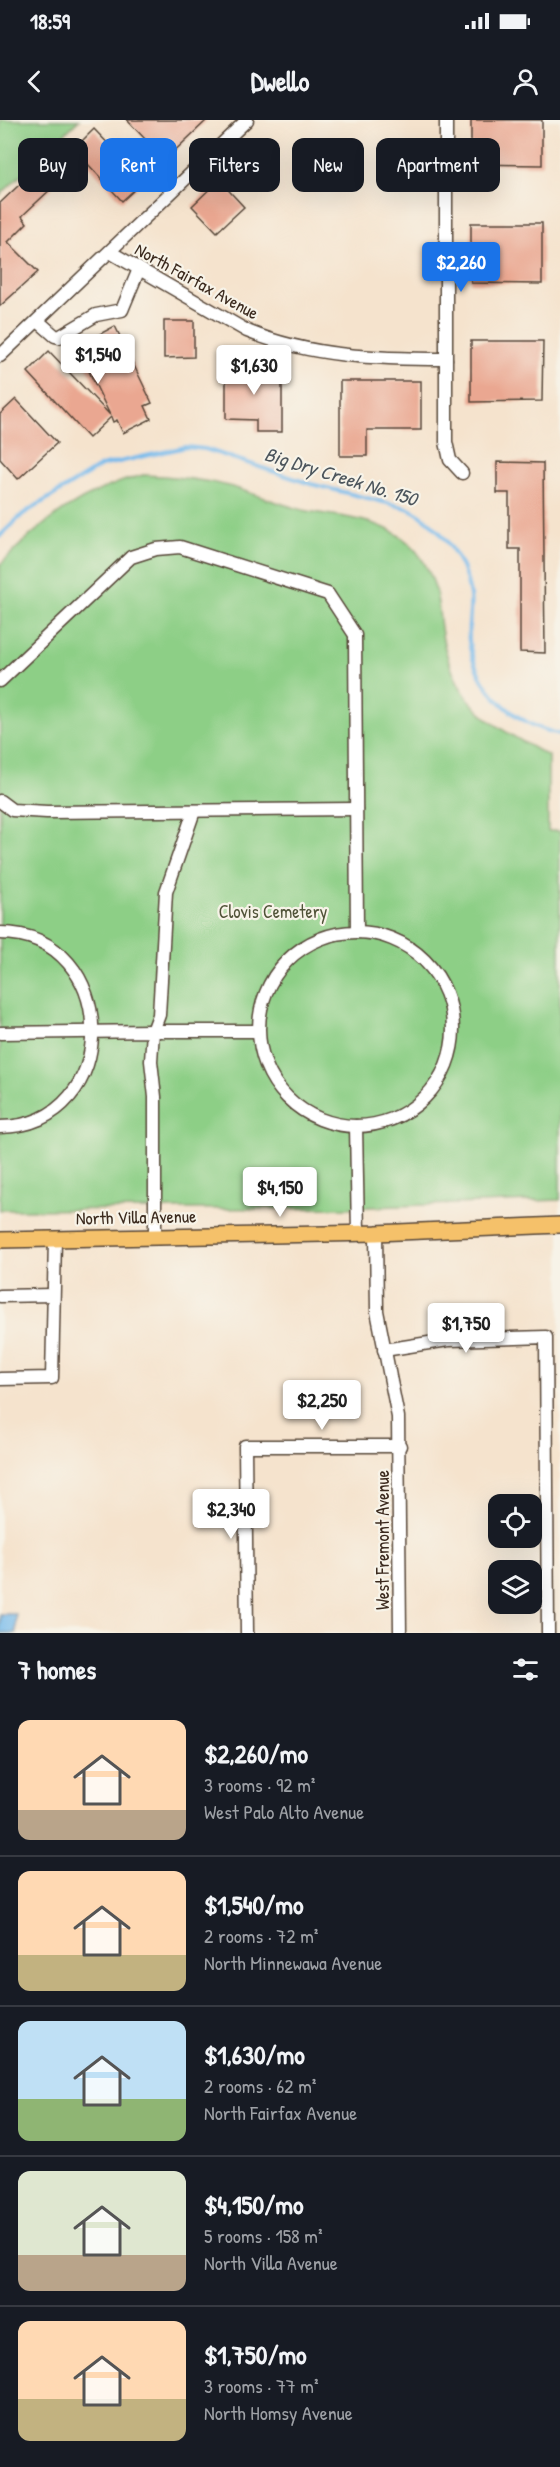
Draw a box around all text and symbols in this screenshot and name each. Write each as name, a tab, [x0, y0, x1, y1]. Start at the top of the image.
text: 18:59	[30, 6, 70, 36]
text: Dwello	[251, 63, 309, 99]
icon: back	[18, 65, 51, 98]
icon: person	[509, 65, 542, 98]
chip: Buy	[18, 138, 88, 192]
chip: Rent	[100, 138, 177, 192]
chip: Filters	[189, 138, 280, 192]
chip: New	[292, 138, 364, 192]
chip: Apartment	[376, 138, 500, 192]
street label: North Fairfax Avenue	[131, 237, 263, 325]
pin: $2,260	[412, 242, 510, 293]
text: $2,260	[436, 248, 486, 275]
pin: $1,540	[49, 334, 147, 385]
text: $1,540	[75, 340, 121, 367]
pin: $1,630	[205, 345, 303, 396]
text: $1,630	[230, 351, 278, 378]
water label: Big Dry Creek No. 150	[261, 440, 423, 514]
park label: Clovis Cemetery	[219, 899, 328, 924]
pin: $4,150	[231, 1167, 329, 1218]
text: $4,150	[257, 1173, 303, 1200]
street label: North Villa Avenue	[76, 1203, 196, 1231]
pin: $1,750	[417, 1303, 515, 1354]
text: $1,750	[442, 1309, 490, 1336]
pin: $2,250	[273, 1380, 371, 1431]
text: $2,250	[297, 1386, 347, 1413]
street label: West Fremont Avenue	[370, 1470, 395, 1610]
pin: $2,340	[182, 1489, 280, 1540]
map controls	[488, 1494, 542, 1614]
button: locate	[488, 1494, 542, 1548]
text: $2,340	[207, 1495, 255, 1522]
button: layers	[488, 1560, 542, 1614]
text: 7 homes	[18, 1652, 96, 1687]
icon: filters	[509, 1653, 542, 1686]
text: $2,260/mo	[204, 1736, 308, 1771]
icon: home	[66, 1744, 138, 1816]
text: 3 rooms · 92 m²	[204, 1771, 315, 1798]
text: West Palo Alto Avenue	[204, 1798, 364, 1825]
text: $1,540/mo	[204, 1887, 303, 1922]
icon: home	[66, 1895, 138, 1967]
text: 2 rooms · 72 m²	[204, 1922, 318, 1949]
text: North Minnewawa Avenue	[204, 1949, 382, 1976]
text: $1,630/mo	[204, 2037, 305, 2072]
icon: home	[66, 2045, 138, 2117]
text: 2 rooms · 62 m²	[204, 2072, 316, 2099]
text: North Fairfax Avenue	[204, 2099, 357, 2126]
text: $4,150/mo	[204, 2187, 303, 2222]
icon: home	[66, 2195, 138, 2267]
text: 5 rooms · 158 m²	[204, 2222, 323, 2249]
text: North Villa Avenue	[204, 2249, 338, 2276]
text: $1,750/mo	[204, 2337, 307, 2372]
icon: home	[66, 2345, 138, 2417]
text: 3 rooms · 77 m²	[204, 2372, 318, 2399]
text: North Homsy Avenue	[204, 2399, 353, 2426]

